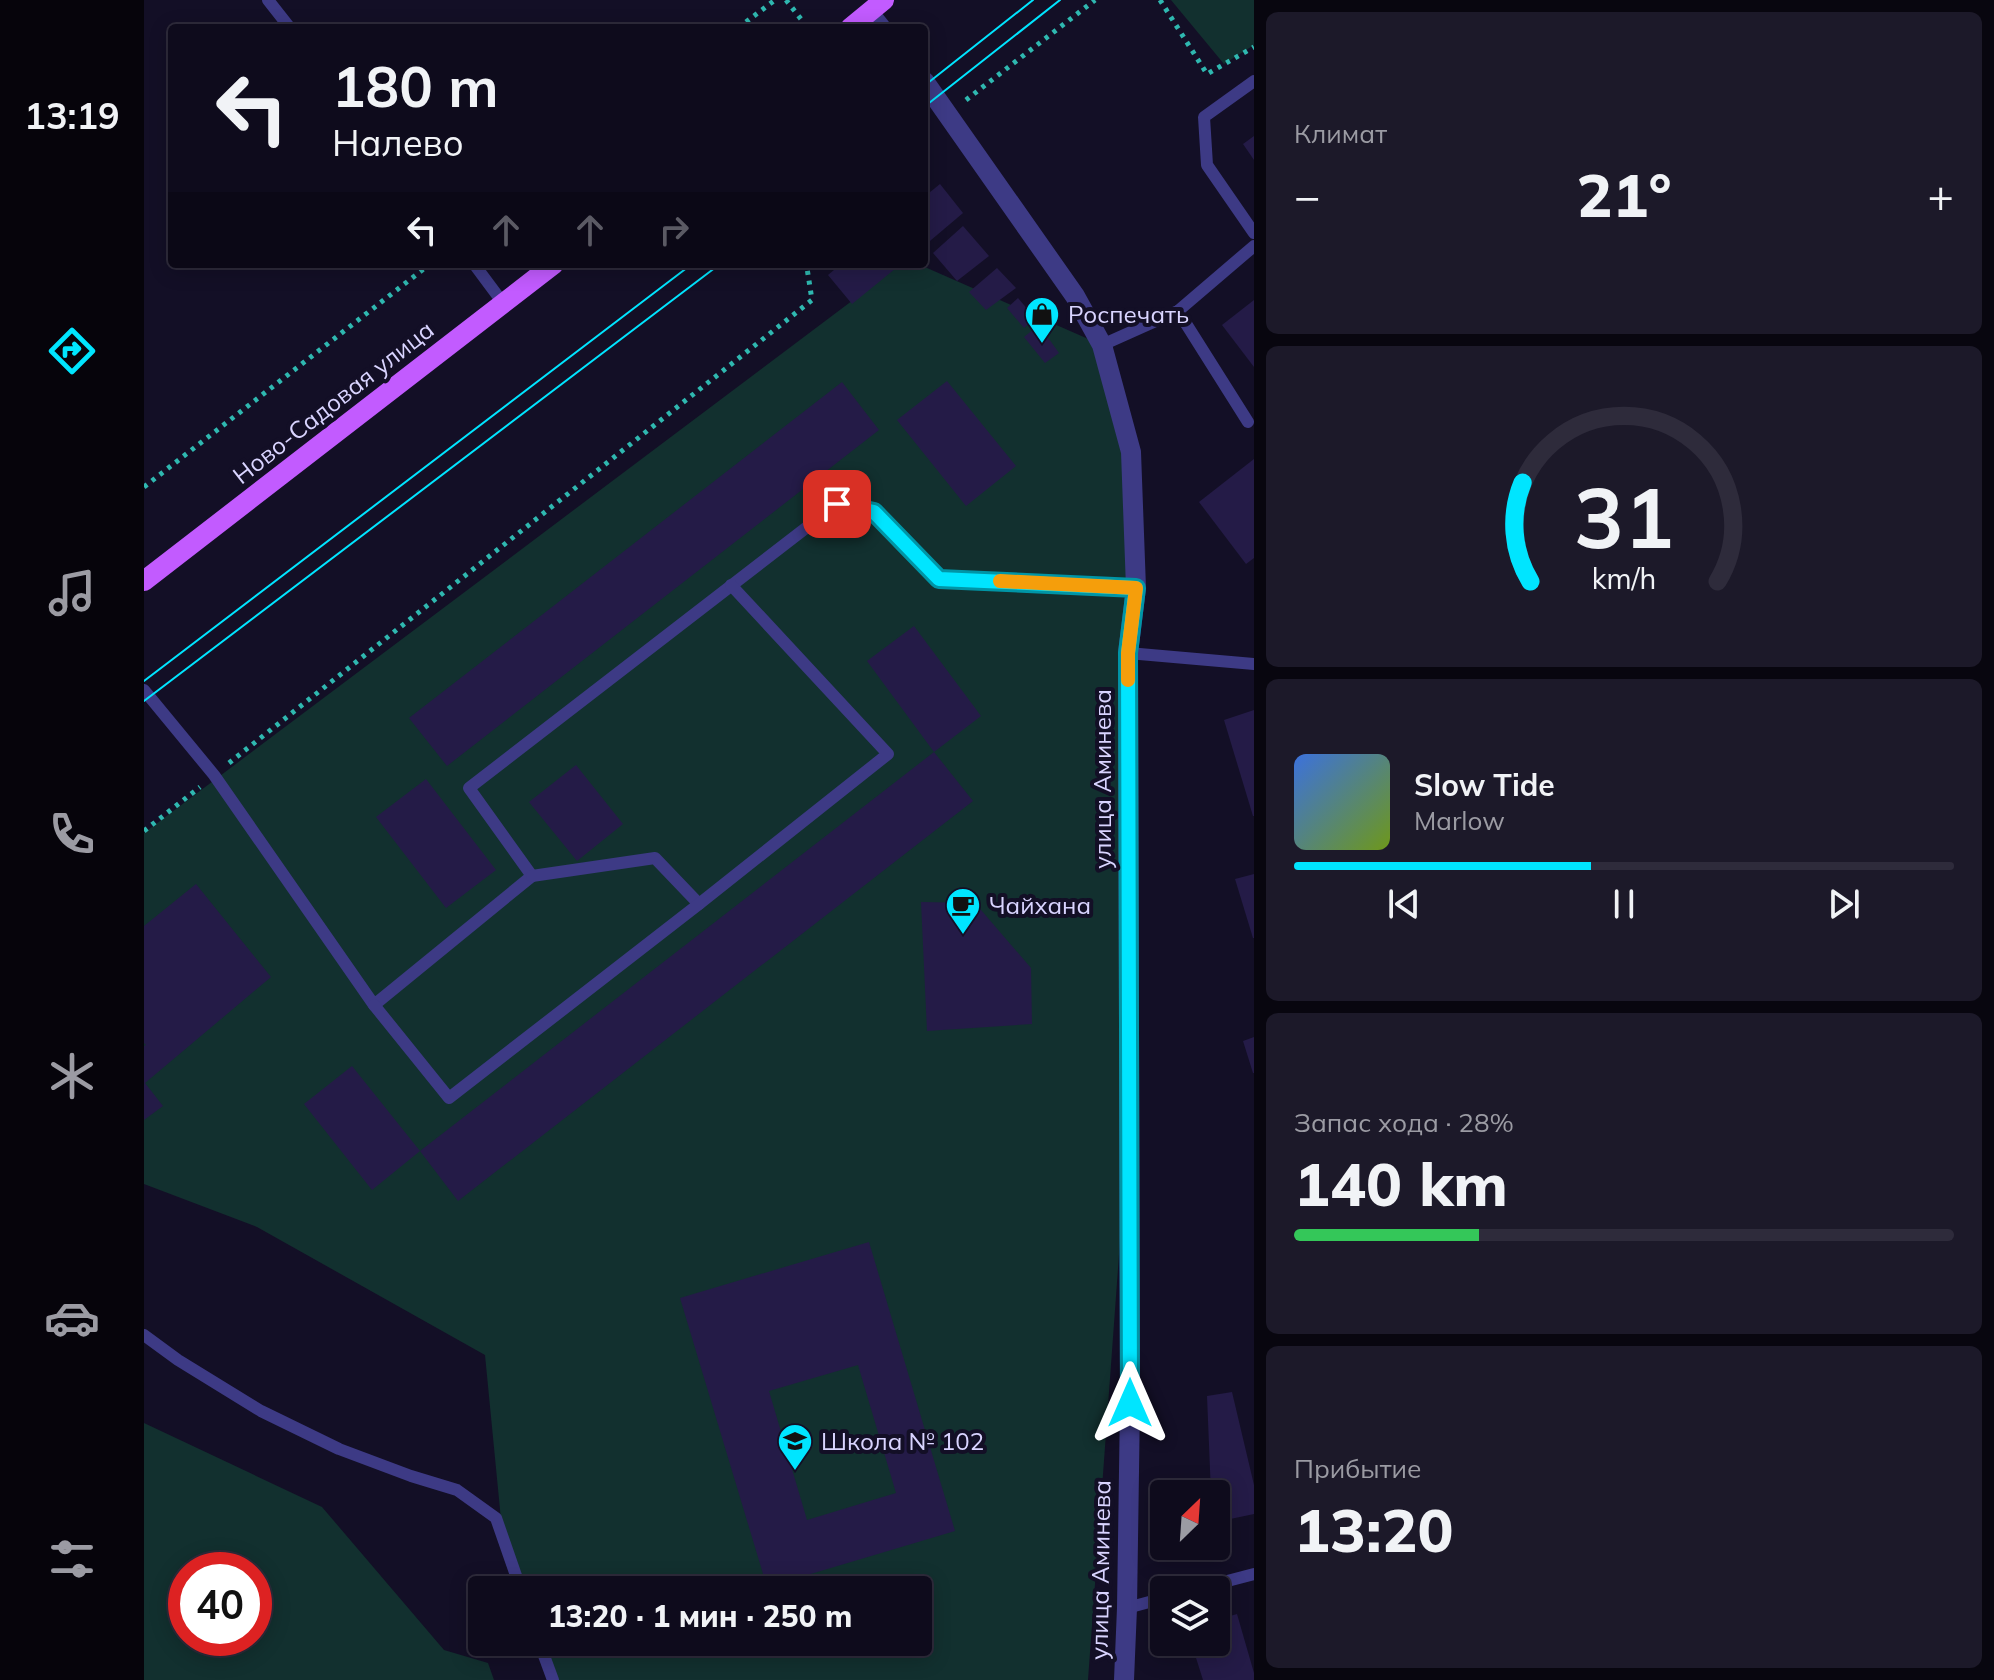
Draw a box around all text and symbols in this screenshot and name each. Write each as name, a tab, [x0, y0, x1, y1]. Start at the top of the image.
text: 180 m	[332, 51, 499, 121]
icon: left	[200, 56, 304, 160]
text: 13:19	[24, 93, 120, 138]
text: Климат	[1294, 117, 1387, 150]
text: Налево	[332, 120, 464, 165]
text: 21°	[1576, 157, 1672, 232]
text: −	[1294, 168, 1320, 223]
text: +	[1928, 168, 1954, 223]
icon: left	[400, 208, 444, 252]
icon: ahead	[484, 208, 528, 252]
icon: ahead	[568, 208, 612, 252]
icon: right	[652, 208, 696, 252]
shop icon: Роспечать	[1023, 295, 1061, 345]
place label: Роспечать	[1068, 299, 1189, 329]
street label: Ново-Садовая улица	[226, 314, 440, 490]
icon: directions	[44, 323, 100, 379]
text: 31	[1574, 464, 1674, 569]
pin	[803, 470, 871, 538]
icon: arrive	[815, 482, 859, 526]
text: km/h	[1592, 561, 1656, 597]
icon: music	[44, 565, 100, 621]
street label: улица Аминева	[1087, 689, 1117, 869]
text: Slow Tide	[1414, 766, 1555, 804]
text: Marlow	[1414, 804, 1505, 837]
icon: phone	[44, 806, 100, 862]
icon: previous	[1382, 882, 1426, 926]
icon: pause	[1602, 882, 1646, 926]
icon: next	[1822, 882, 1866, 926]
cafe icon: Чайхана	[944, 886, 982, 936]
place label: Чайхана	[989, 890, 1091, 920]
icon: climate	[44, 1048, 100, 1104]
text: Запас хода · 28%	[1294, 1106, 1514, 1139]
text: 140 km	[1294, 1146, 1508, 1221]
icon: car	[44, 1290, 100, 1346]
position arrow	[1088, 1361, 1172, 1445]
school or university icon: Школа № 102	[776, 1422, 814, 1472]
place label: Школа № 102	[821, 1426, 984, 1456]
text: Прибытие	[1294, 1452, 1421, 1485]
street label: улица Аминева	[1083, 1480, 1117, 1660]
north arrow	[1150, 1480, 1230, 1560]
map controls	[1150, 1480, 1230, 1656]
text: 13:20	[1294, 1492, 1454, 1567]
icon: filters	[44, 1531, 100, 1587]
speed limit sign: 40	[168, 1552, 272, 1656]
button: layers	[1150, 1576, 1230, 1656]
text: 13:20 · 1 мин · 250 m	[548, 1597, 852, 1635]

